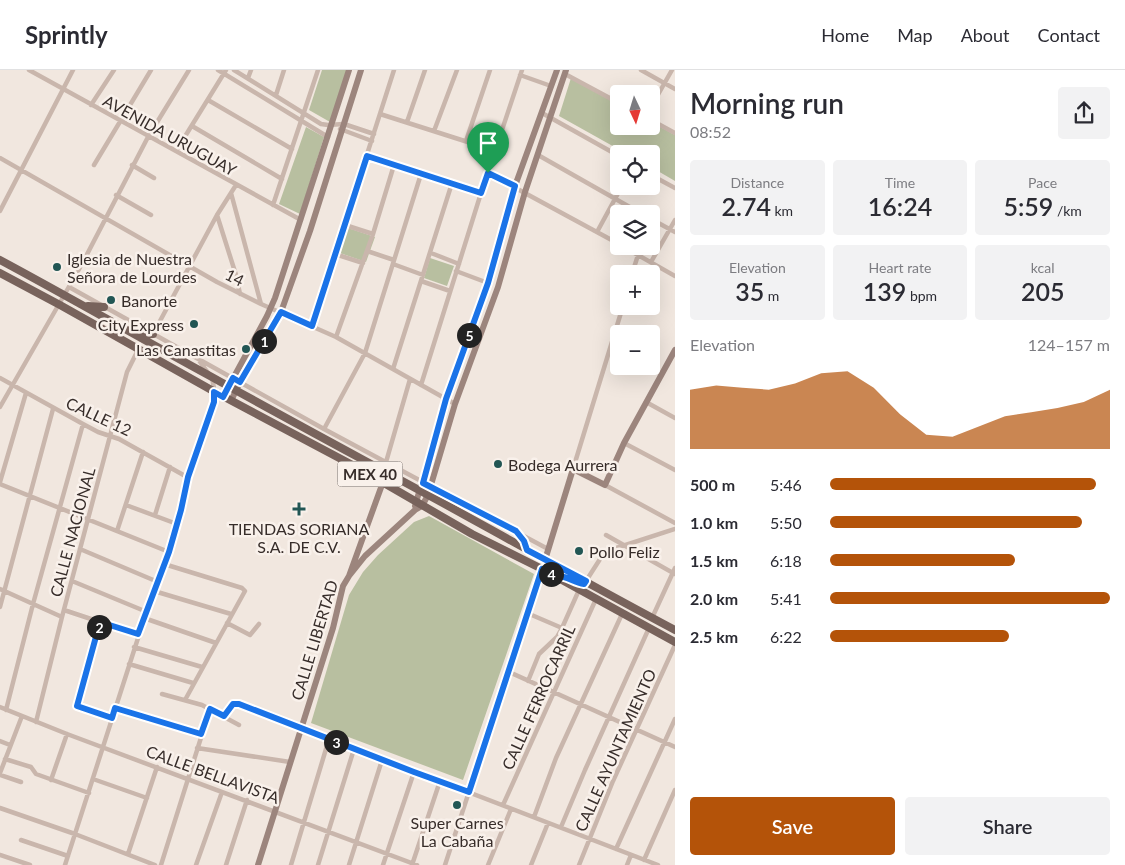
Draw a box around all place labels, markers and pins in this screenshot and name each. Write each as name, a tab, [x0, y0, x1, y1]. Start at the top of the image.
pin	[467, 122, 509, 173]
place label: Iglesia de Nuestra Señora de Lourdes	[67, 249, 197, 286]
marker: Iglesia de Nuestra Señora de Lourdes	[51, 261, 63, 273]
place label: Banorte	[121, 291, 177, 310]
marker: Banorte	[105, 294, 117, 306]
place label: City Express	[98, 315, 184, 334]
marker: City Express	[188, 318, 200, 330]
pin: 5	[456, 322, 482, 348]
pin: 1	[252, 328, 276, 354]
place label: Las Canastitas	[136, 340, 236, 359]
marker: Las Canastitas	[240, 343, 252, 355]
place label: Bodega Aurrera	[508, 455, 618, 474]
marker: Bodega Aurrera	[492, 458, 504, 470]
marker: TIENDAS SORIANA S.A. DE C.V.	[292, 502, 306, 516]
place label: TIENDAS SORIANA S.A. DE C.V.	[229, 519, 370, 556]
place label: Pollo Feliz	[589, 542, 660, 561]
marker: Pollo Feliz	[573, 545, 585, 557]
pin: 4	[538, 562, 564, 586]
pin: 2	[86, 614, 112, 640]
pin: 3	[324, 730, 348, 754]
marker: Super Carnes La Cabaña	[451, 799, 463, 811]
place label: Super Carnes La Cabaña	[410, 813, 504, 850]

